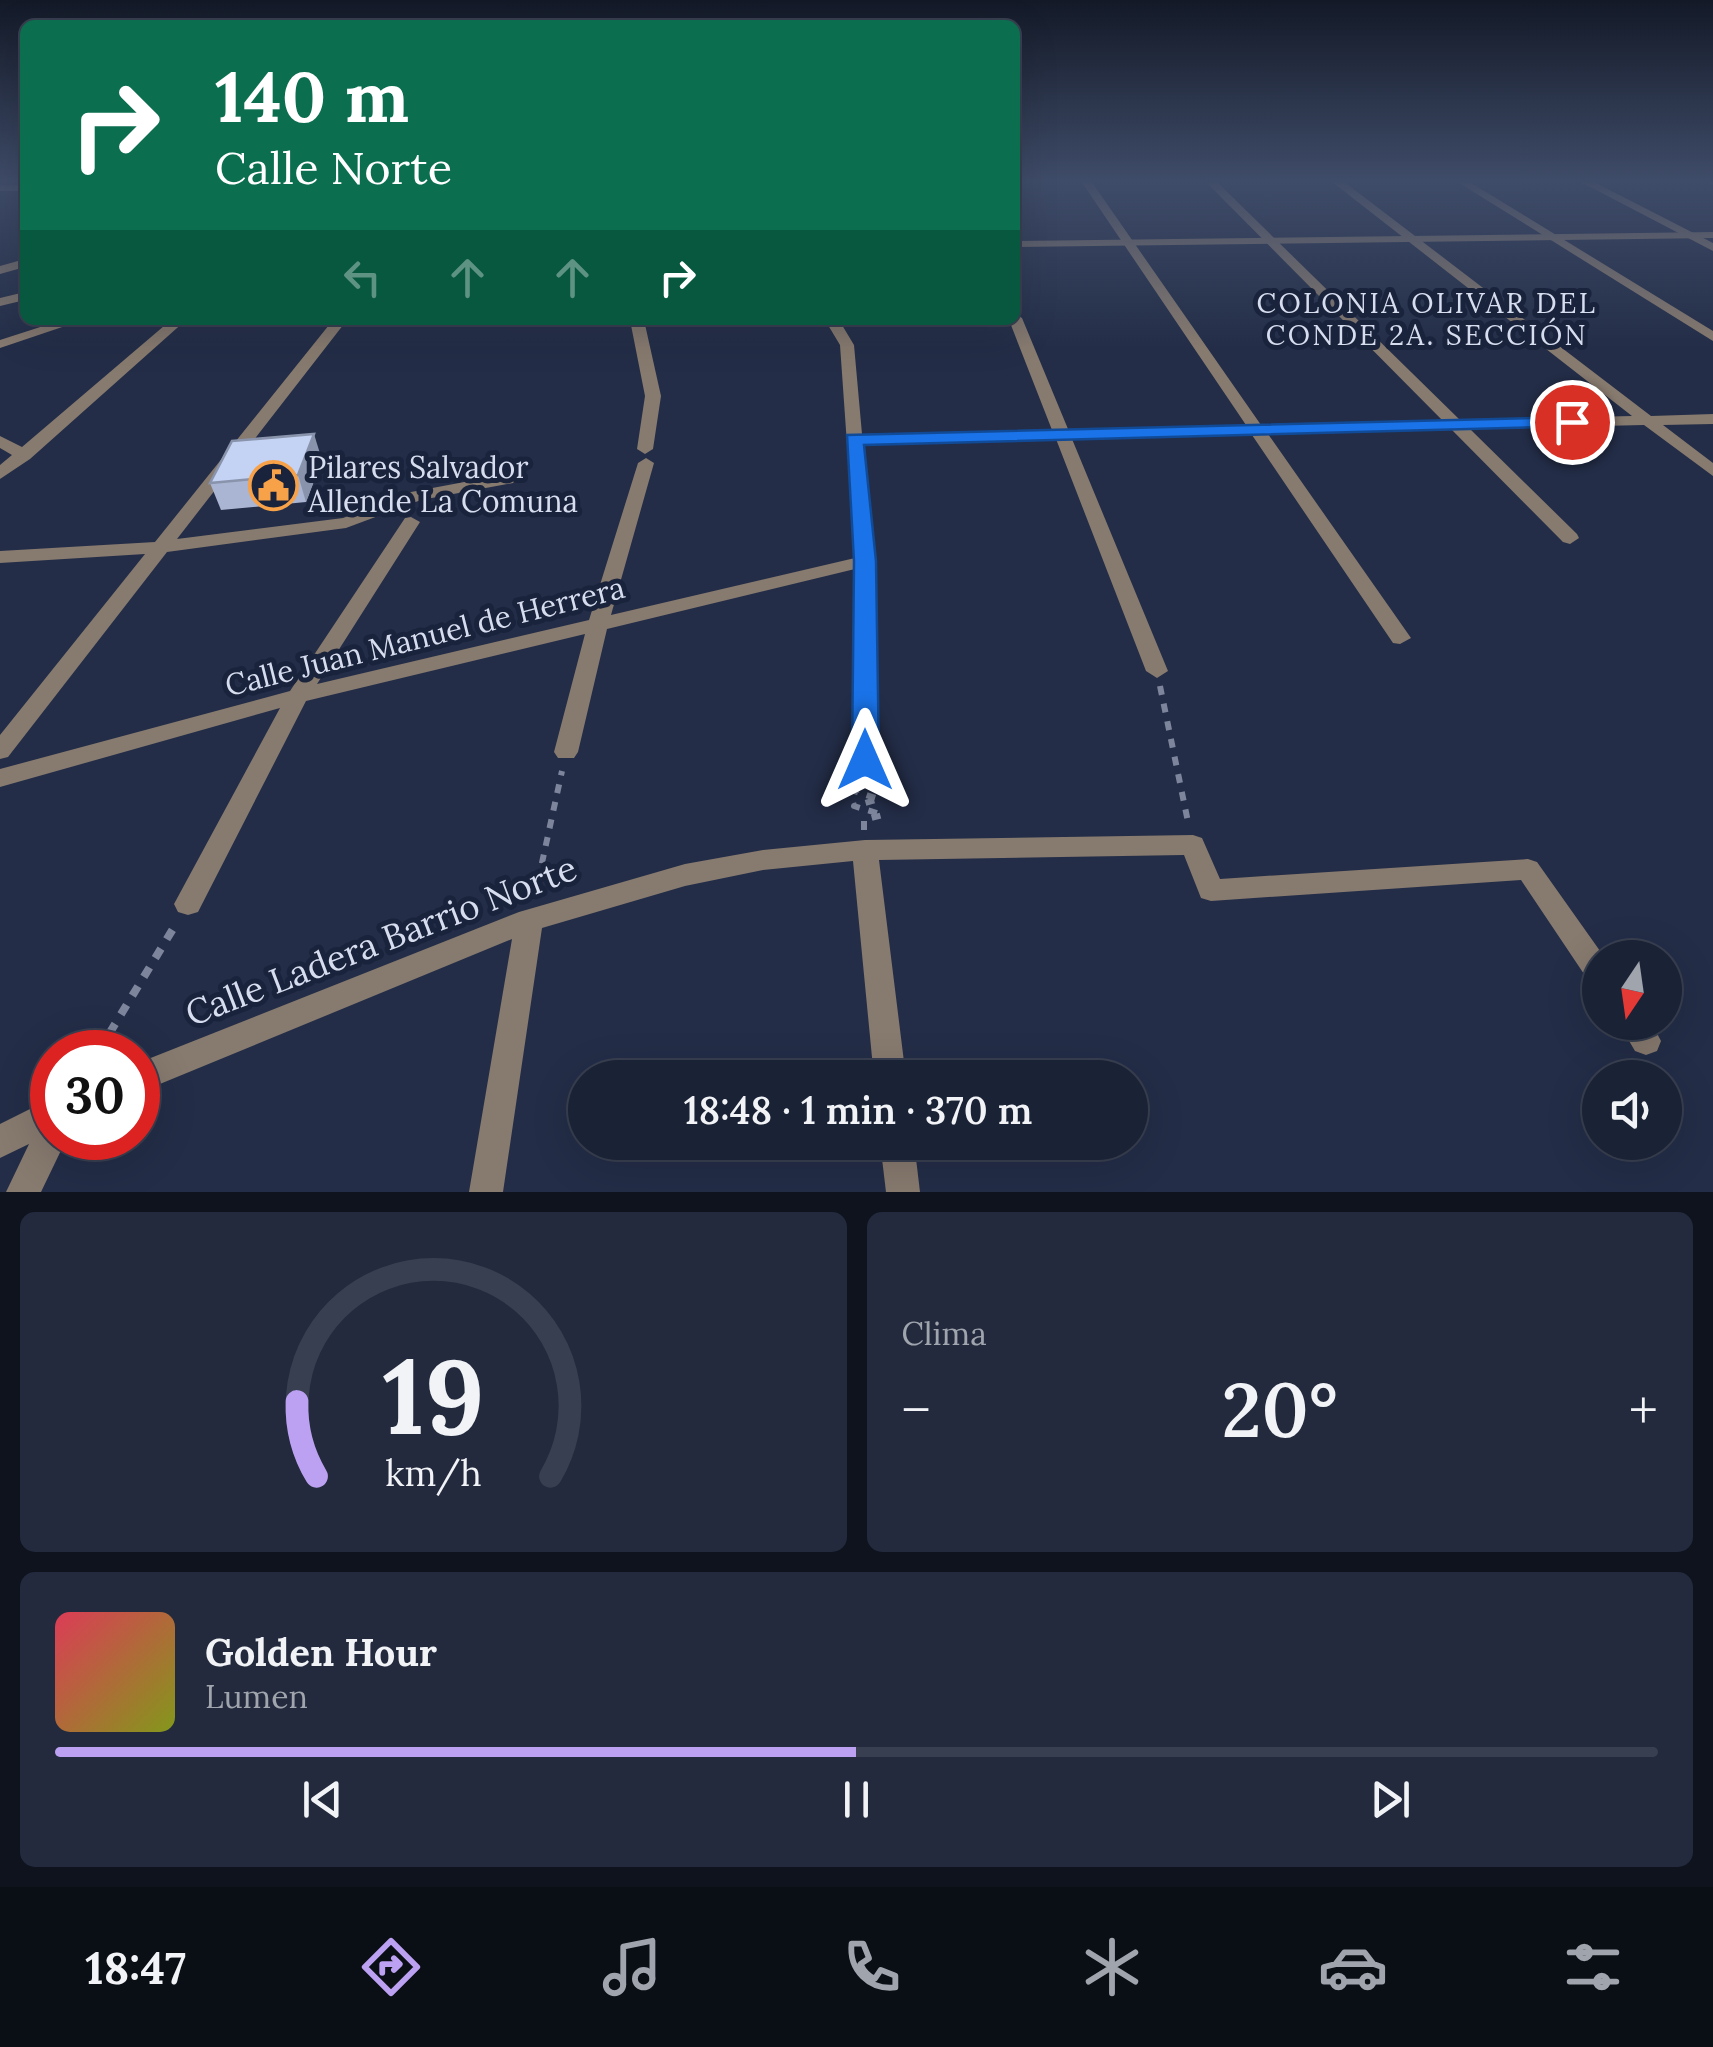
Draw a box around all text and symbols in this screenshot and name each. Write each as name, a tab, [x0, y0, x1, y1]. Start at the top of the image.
text: 140 m	[215, 52, 409, 141]
icon: right	[50, 60, 180, 190]
text: Calle Norte	[215, 139, 452, 196]
icon: left	[335, 250, 390, 305]
icon: ahead	[440, 250, 495, 305]
icon: ahead	[545, 250, 600, 305]
icon: right	[650, 250, 705, 305]
district label: COLONIA OLIVAR DEL CONDE 2A. SECCIÓN	[1256, 285, 1598, 353]
pin	[1530, 380, 1615, 465]
icon: arrive	[1545, 395, 1600, 450]
place label: Pilares Salvador Allende La Comuna	[307, 448, 578, 520]
public building icon: Pilares Salvador Allende La Comuna	[247, 459, 299, 511]
street label: Calle Juan Manuel de Herrera	[221, 568, 628, 704]
position arrow	[813, 708, 917, 812]
street label: Calle Ladera Barrio Norte	[179, 845, 583, 1036]
north arrow	[1582, 940, 1682, 1040]
map controls	[1582, 940, 1682, 1160]
speed limit sign: 30	[30, 1030, 160, 1160]
button: sound	[1582, 1060, 1682, 1160]
text: 18:48 · 1 min · 370 m	[684, 1086, 1032, 1134]
text: Clima	[902, 1313, 987, 1354]
text: 19	[382, 1329, 484, 1462]
text: 20°	[1221, 1362, 1338, 1458]
text: −	[902, 1375, 931, 1445]
text: +	[1629, 1375, 1658, 1445]
text: km/h	[385, 1450, 482, 1496]
text: Golden Hour	[205, 1628, 437, 1676]
text: Lumen	[205, 1676, 308, 1717]
icon: previous	[295, 1772, 350, 1827]
icon: pause	[829, 1772, 884, 1827]
icon: next	[1363, 1772, 1418, 1827]
icon: directions	[356, 1932, 426, 2002]
icon: music	[597, 1932, 667, 2002]
icon: phone	[837, 1932, 907, 2002]
icon: climate	[1077, 1932, 1147, 2002]
icon: car	[1318, 1932, 1388, 2002]
icon: filters	[1558, 1932, 1628, 2002]
text: 18:47	[85, 1939, 186, 1996]

